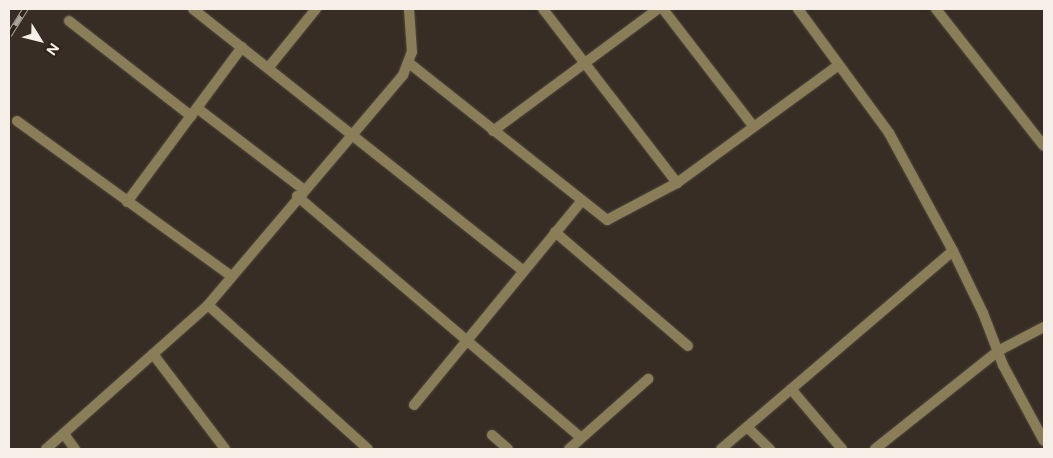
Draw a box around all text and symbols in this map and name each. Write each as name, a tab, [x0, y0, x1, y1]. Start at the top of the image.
north arrow	[15, 15, 65, 65]
text: N	[42, 40, 63, 58]

